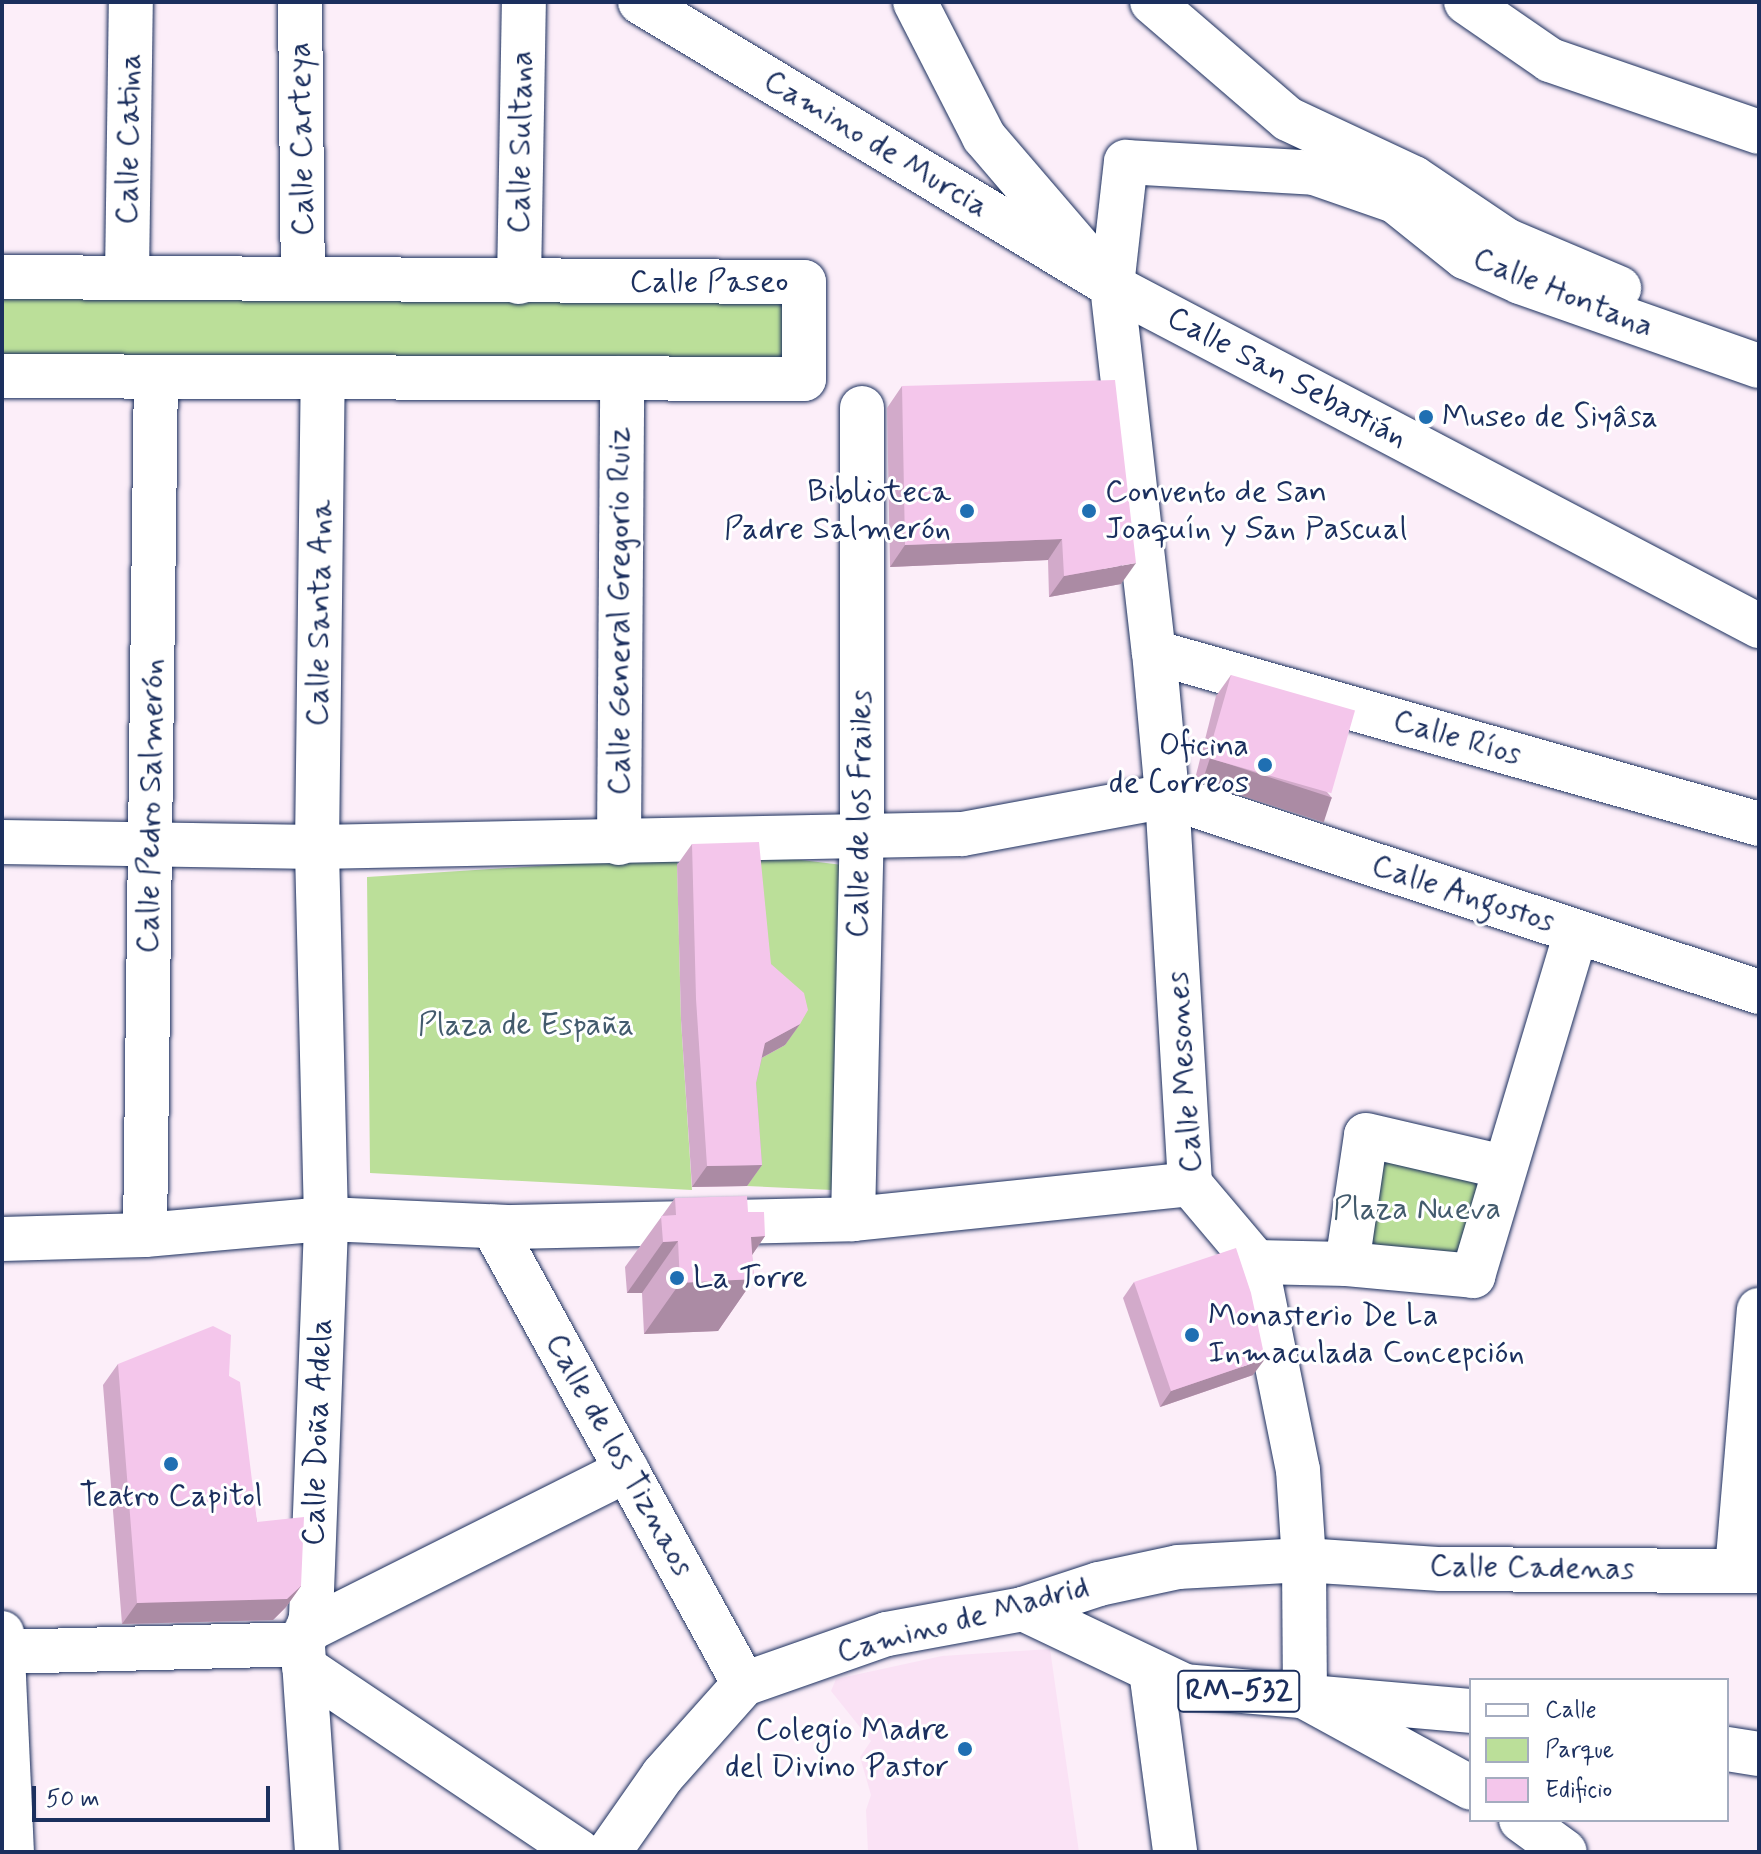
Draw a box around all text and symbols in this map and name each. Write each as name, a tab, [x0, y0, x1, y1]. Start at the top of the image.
street label: Calle Carteya	[281, 42, 323, 236]
street label: Calle Sultana	[500, 50, 542, 234]
street label: Calle Catina	[108, 54, 150, 224]
street label: Camino de Murcia	[756, 61, 996, 227]
street label: Calle Hontana	[1465, 239, 1661, 347]
street label: Calle Paseo	[632, 263, 786, 301]
street label: Calle San Sebastián	[1160, 298, 1414, 458]
place label: Museo de Siyâsa	[1442, 398, 1661, 436]
marker: Museo de Siyâsa	[1417, 408, 1435, 426]
street label: Calle General Gregorio Ruiz	[601, 423, 639, 799]
place label: Biblioteca Padre Salmerón	[728, 474, 951, 549]
place label: Convento de San Joaquín y San Pascual	[1105, 474, 1404, 549]
street label: Calle Santa Ana	[299, 502, 341, 724]
marker: Biblioteca Padre Salmerón	[958, 502, 976, 520]
marker: Convento de San Joaquín y San Pascual	[1080, 502, 1098, 520]
street label: Calle Pedro Salmerón	[129, 659, 173, 953]
street label: Calle de los Frailes	[839, 688, 881, 940]
street label: Calle Ríos	[1389, 701, 1525, 775]
place label: Oficina de Correos	[1104, 728, 1249, 803]
marker: Oficina de Correos	[1256, 756, 1274, 774]
street label: Calle Angostos	[1367, 846, 1559, 942]
street label: Calle Mesones	[1159, 969, 1211, 1175]
park label: Plaza de España	[417, 1006, 635, 1044]
park label: Plaza Nueva	[1333, 1190, 1501, 1228]
place label: La Torre	[693, 1259, 809, 1297]
marker: La Torre	[668, 1269, 686, 1287]
place label: Monasterio De La Inmaculada Concepción	[1208, 1298, 1528, 1373]
street label: Calle Doña Adela	[295, 1315, 341, 1549]
marker: Monasterio De La Inmaculada Concepción	[1183, 1326, 1201, 1344]
street label: Calle de los Tiznaos	[538, 1329, 700, 1581]
marker: Teatro Capitol	[162, 1455, 180, 1473]
place label: Teatro Capitol	[79, 1477, 263, 1515]
street label: Calle Cadenas	[1429, 1547, 1635, 1589]
street label: Camino de Madrid	[833, 1568, 1093, 1672]
road number: RM-532	[1177, 1665, 1301, 1717]
legend	[1469, 1678, 1729, 1822]
text: Calle	[1545, 1695, 1597, 1726]
place label: Colegio Madre del Divino Pastor	[722, 1712, 949, 1787]
text: Parque	[1545, 1735, 1614, 1766]
marker: Colegio Madre del Divino Pastor	[956, 1740, 974, 1758]
scale bar	[36, 1770, 274, 1820]
text: Edificio	[1545, 1775, 1612, 1806]
text: 50 m	[46, 1784, 100, 1815]

